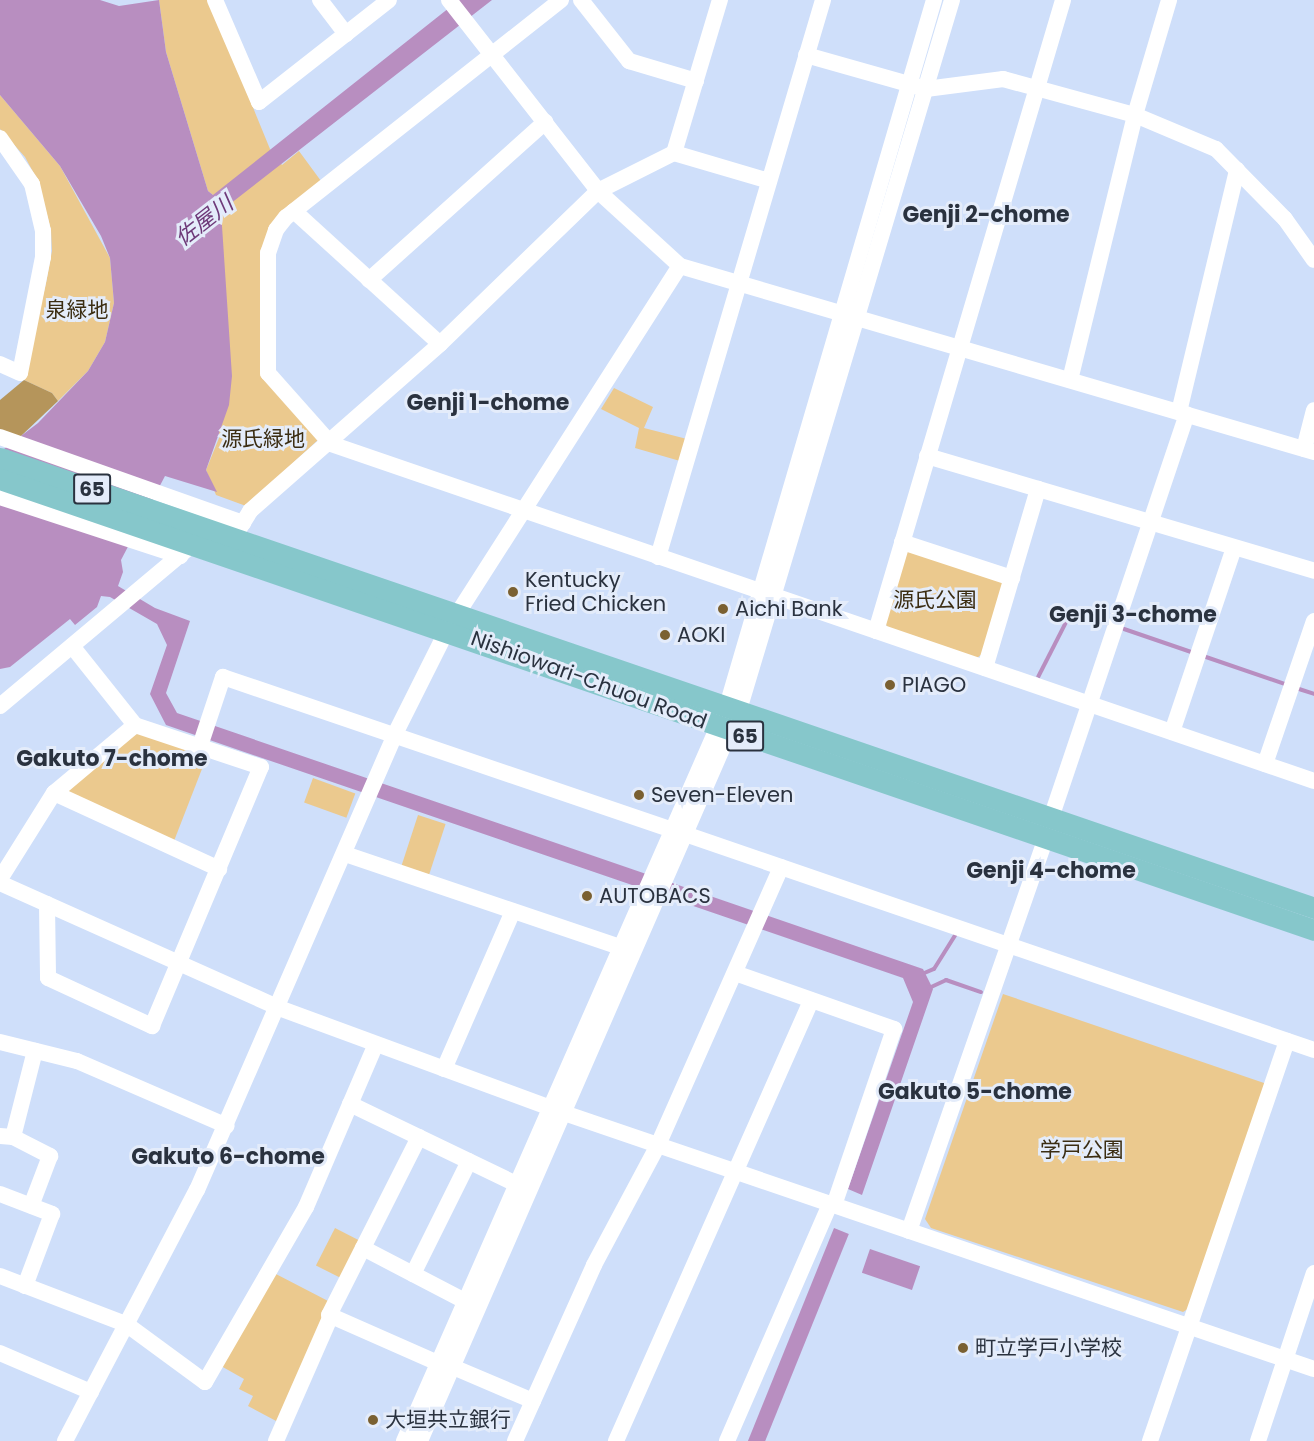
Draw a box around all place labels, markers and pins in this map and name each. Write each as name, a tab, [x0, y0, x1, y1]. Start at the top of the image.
place label: Kentucky Fried Chicken	[525, 567, 666, 617]
marker: Kentucky Fried Chicken	[506, 585, 520, 599]
place label: Aichi Bank	[735, 596, 843, 622]
marker: Aichi Bank	[716, 602, 730, 616]
place label: AOKI	[677, 622, 725, 648]
marker: AOKI	[658, 628, 672, 642]
place label: PIAGO	[902, 672, 966, 698]
marker: PIAGO	[883, 678, 897, 692]
place label: Seven-Eleven	[651, 782, 793, 808]
marker: Seven-Eleven	[632, 788, 646, 802]
place label: AUTOBACS	[599, 883, 711, 909]
marker: AUTOBACS	[580, 889, 594, 903]
place label: 町立学戸小学校	[975, 1335, 1122, 1361]
marker: 町立学戸小学校	[956, 1341, 970, 1355]
place label: 大垣共立銀行	[385, 1407, 511, 1433]
marker: 大垣共立銀行	[366, 1413, 380, 1427]

